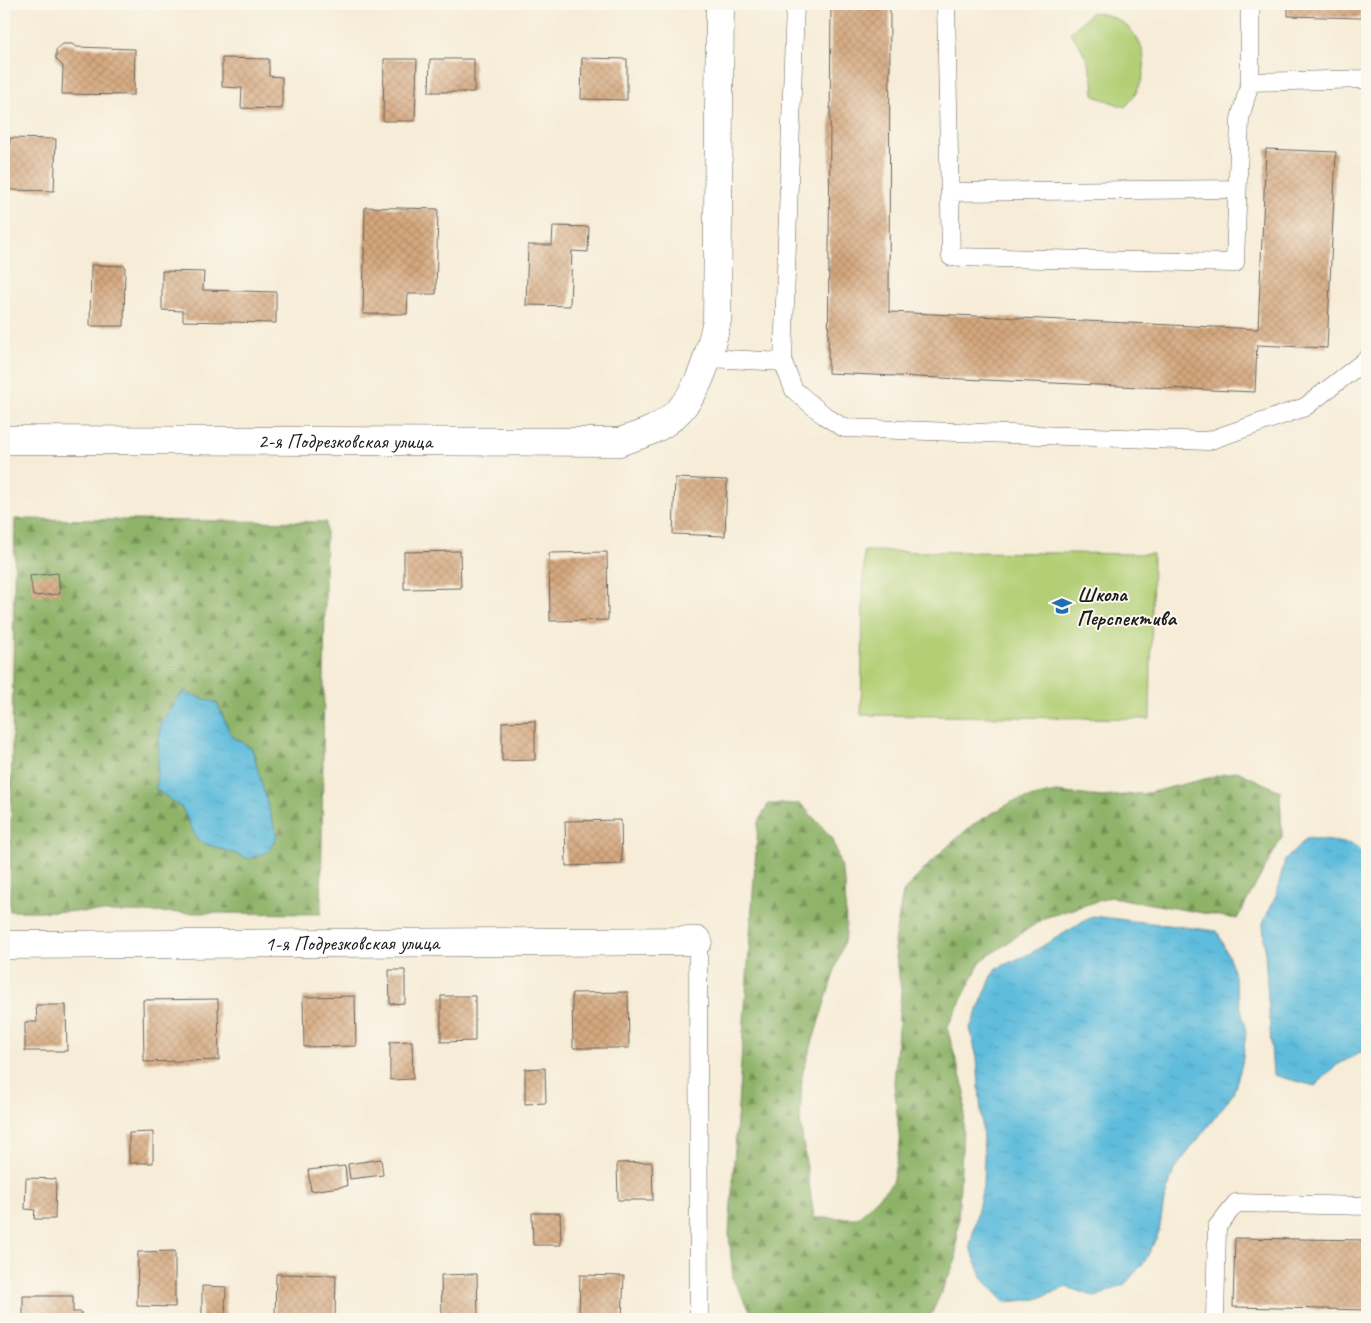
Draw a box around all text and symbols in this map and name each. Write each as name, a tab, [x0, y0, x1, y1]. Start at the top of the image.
street label: 2-я Подрезковская улица	[258, 428, 435, 454]
place label: Школа Перспектива	[1077, 581, 1178, 631]
school or university icon: Школа Перспектива	[1051, 595, 1073, 617]
street label: 1-я Подрезковская улица	[265, 929, 442, 956]

